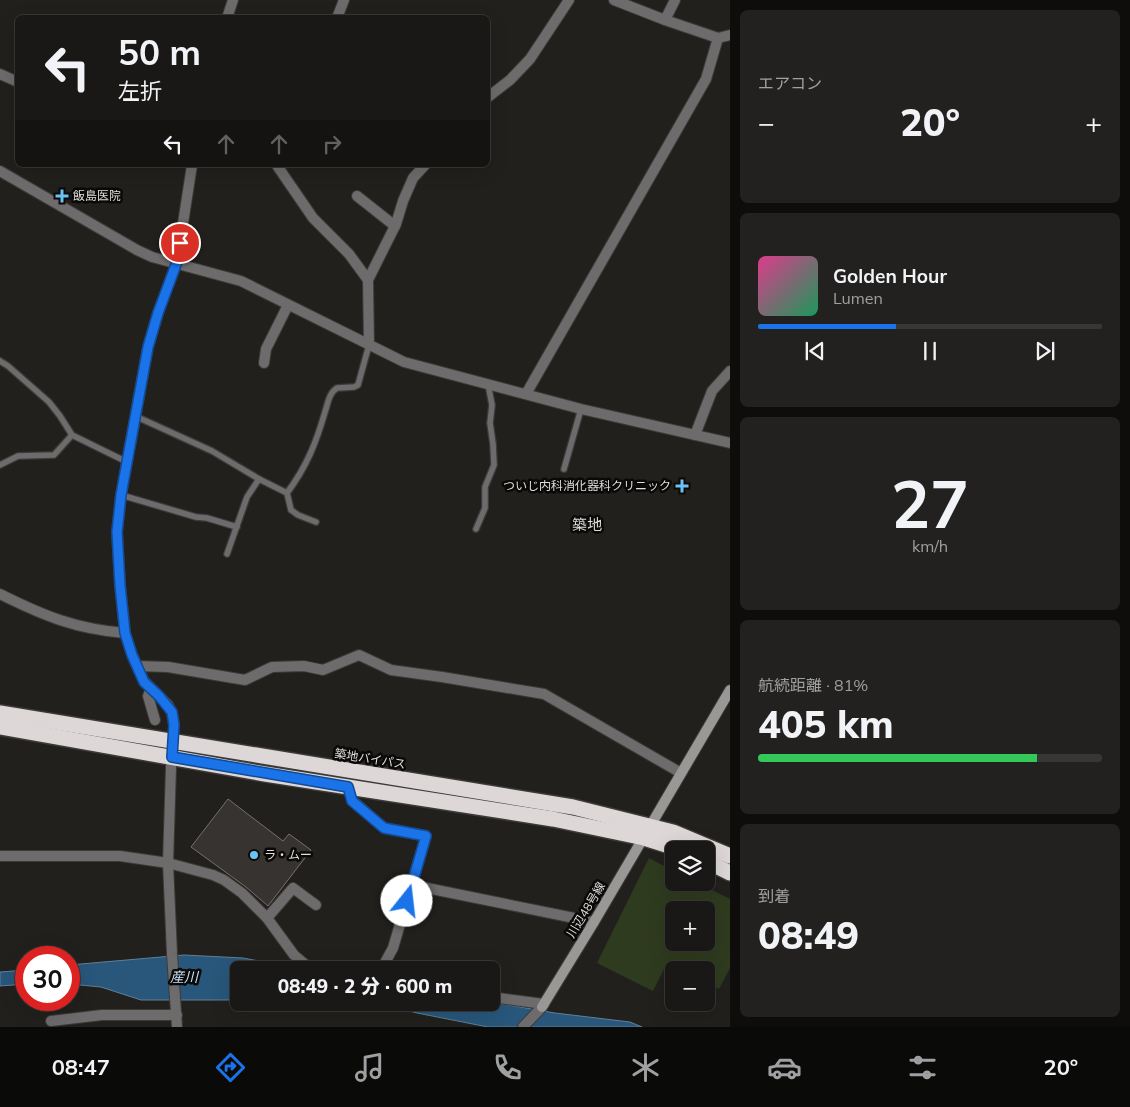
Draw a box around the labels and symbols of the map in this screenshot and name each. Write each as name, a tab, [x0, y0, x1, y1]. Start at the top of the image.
place label: 飯島医院	[73, 188, 121, 203]
marker: 飯島医院	[55, 189, 69, 203]
pin	[159, 222, 201, 264]
place label: ついじ内科消化器科クリニック	[503, 478, 671, 493]
marker: ついじ内科消化器科クリニック	[675, 479, 689, 493]
district label: 築地	[572, 515, 602, 534]
street label: 築地バイパス	[333, 745, 407, 772]
place label: ラ・ムー	[264, 847, 312, 862]
marker: ラ・ムー	[248, 849, 260, 861]
position arrow	[380, 874, 432, 926]
street label: 川辺48号線	[563, 879, 608, 940]
speed limit sign: 30	[15, 946, 80, 1011]
water label: 産川	[170, 968, 200, 986]

